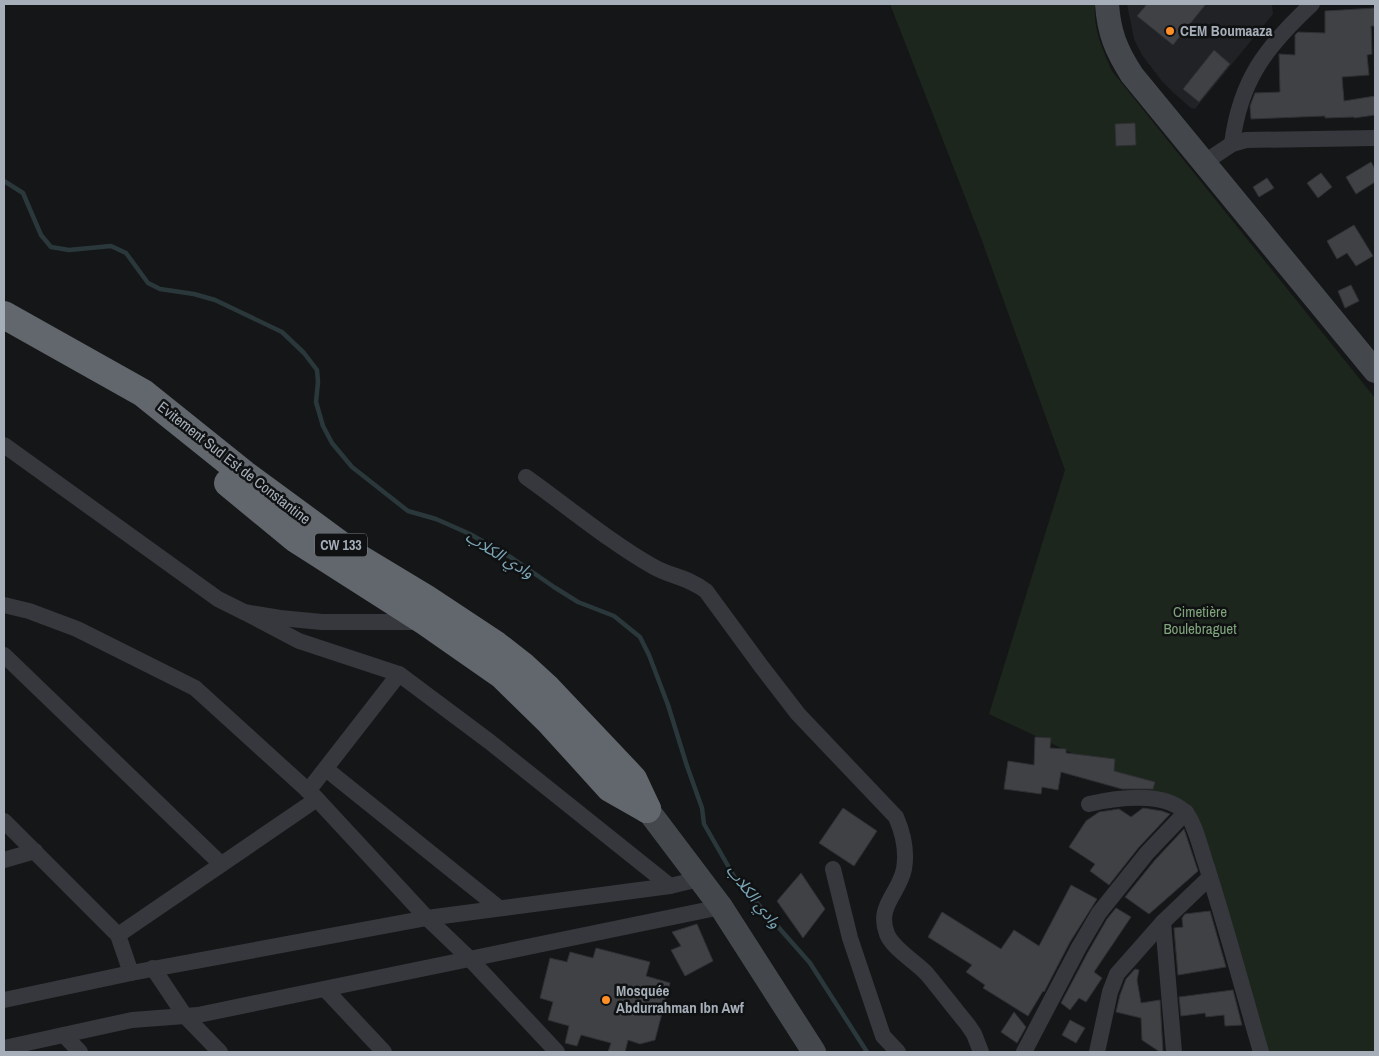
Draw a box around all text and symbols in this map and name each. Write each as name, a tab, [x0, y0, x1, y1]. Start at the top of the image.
place label: CEM Boumaaza	[1180, 20, 1272, 41]
marker: CEM Boumaaza	[1164, 25, 1176, 37]
street label: Evitement Sud Est de Constantine	[153, 396, 315, 529]
water label: وادي الكلاب	[460, 525, 538, 585]
road number: CW 133	[315, 534, 367, 556]
park label: Cimetière Boulebraguet	[1163, 601, 1237, 639]
water label: وادي الكلاب	[719, 860, 786, 934]
place label: Mosquée Abdurrahman Ibn Awf	[616, 980, 745, 1018]
marker: Mosquée Abdurrahman Ibn Awf	[600, 994, 612, 1006]

